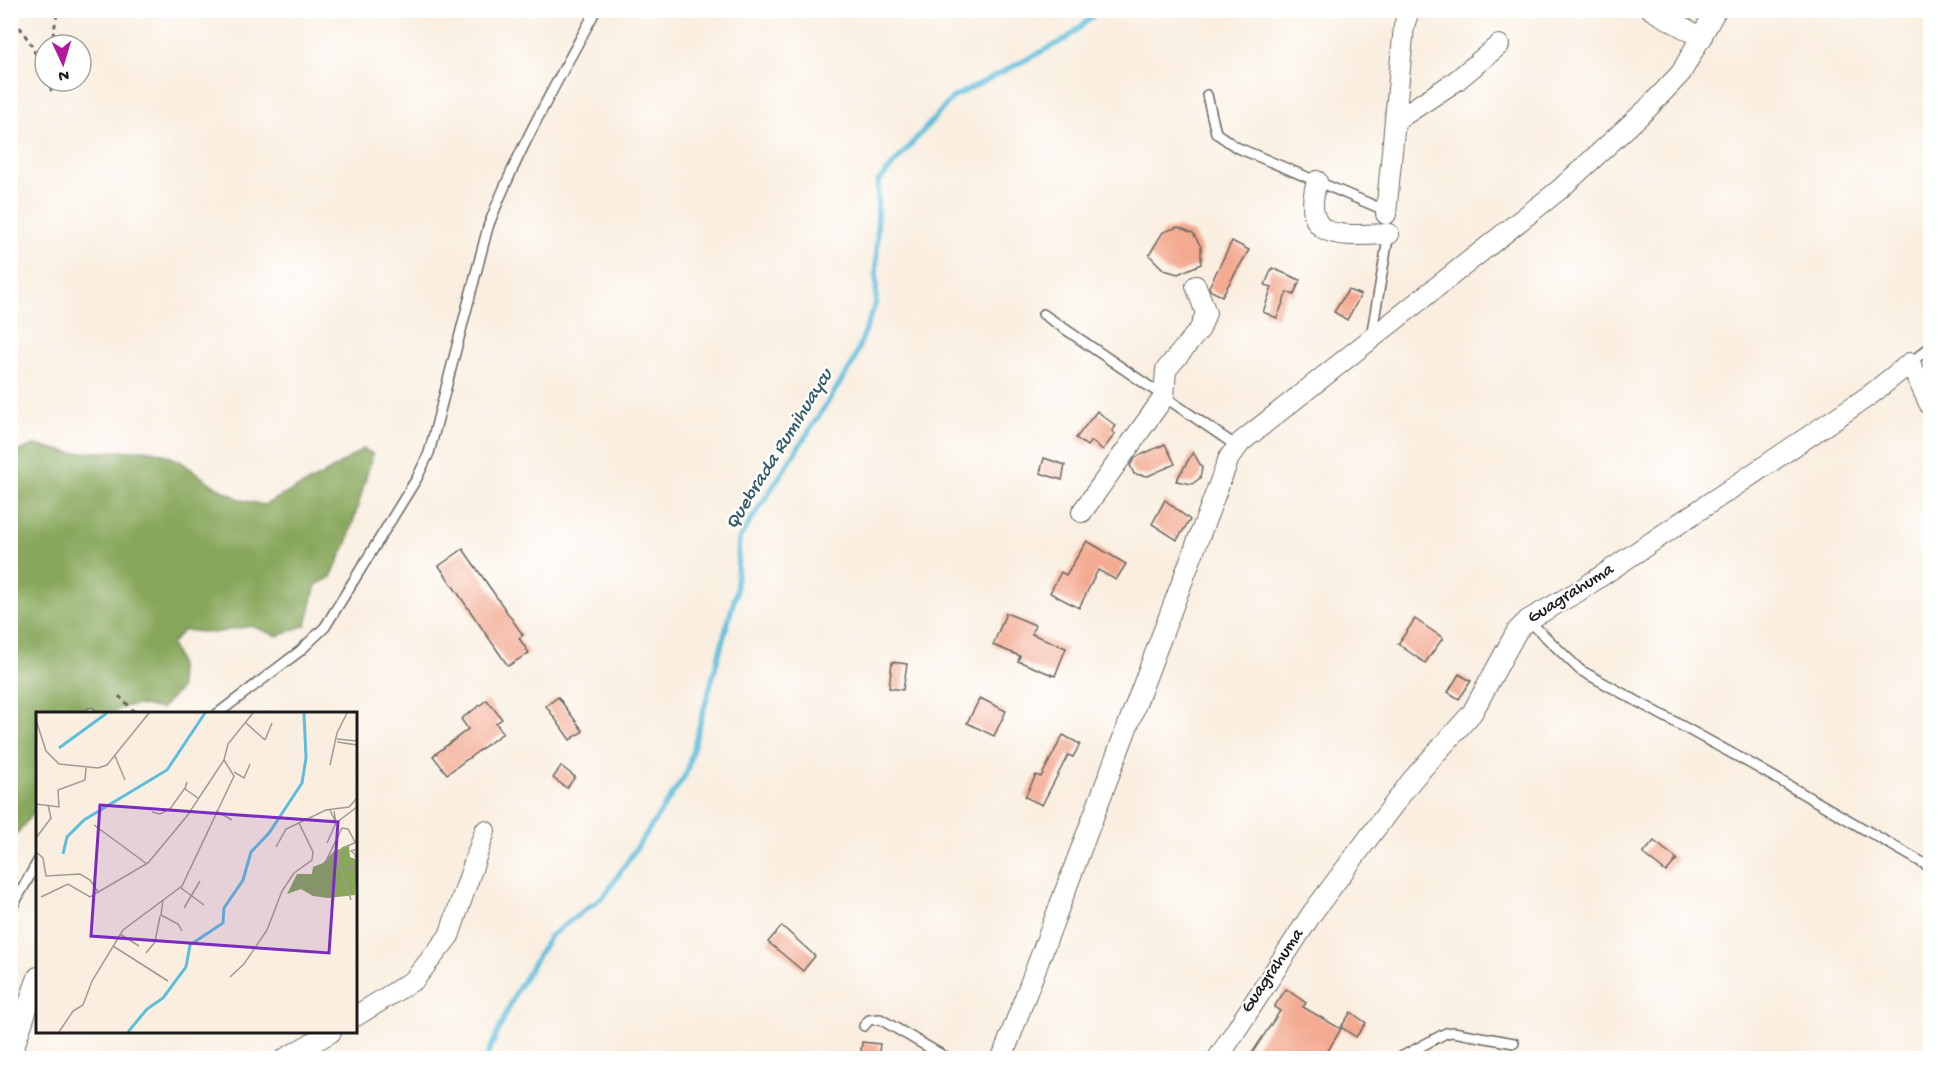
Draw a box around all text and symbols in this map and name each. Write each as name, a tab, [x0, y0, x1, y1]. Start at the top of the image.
north arrow	[33, 33, 93, 93]
text: N	[57, 65, 70, 84]
water label: Quebrada Rumihuaycu	[721, 364, 840, 535]
street label: Guagrahuma	[1524, 559, 1619, 629]
inset map	[36, 712, 357, 1033]
street label: Guagrahuma	[1237, 924, 1309, 1017]

